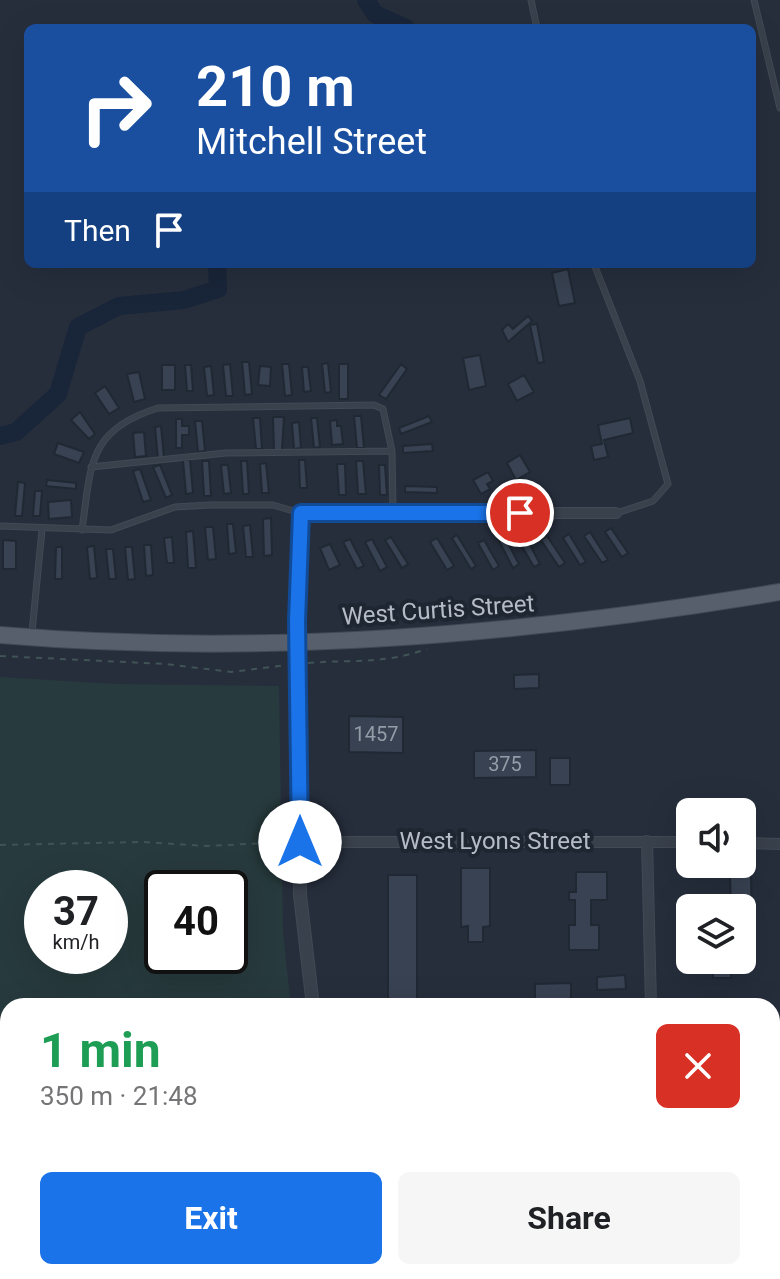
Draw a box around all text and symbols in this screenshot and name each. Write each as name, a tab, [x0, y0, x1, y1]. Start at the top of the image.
text: 210 m	[196, 54, 355, 120]
icon: right	[64, 56, 168, 160]
text: Mitchell Street	[196, 121, 427, 163]
icon: arrive	[147, 208, 191, 252]
text: Then	[64, 213, 131, 248]
pin	[486, 479, 554, 547]
icon: arrive	[498, 491, 542, 535]
street label: West Curtis Street	[341, 589, 535, 631]
house number: 1457	[354, 722, 398, 746]
house number: 375	[488, 752, 522, 776]
map controls	[676, 798, 756, 974]
button: sound	[676, 798, 756, 878]
position arrow	[258, 800, 342, 884]
street label: West Lyons Street	[400, 827, 591, 855]
speed limit sign: 40	[144, 870, 248, 974]
text: 37	[53, 888, 99, 935]
button: layers	[676, 894, 756, 974]
text: km/h	[53, 930, 99, 954]
text: 1 min	[40, 1022, 161, 1079]
button: close	[656, 1024, 740, 1108]
text: 350 m · 21:48	[40, 1081, 198, 1111]
button: Exit	[40, 1172, 382, 1264]
button: Share	[398, 1172, 740, 1264]

